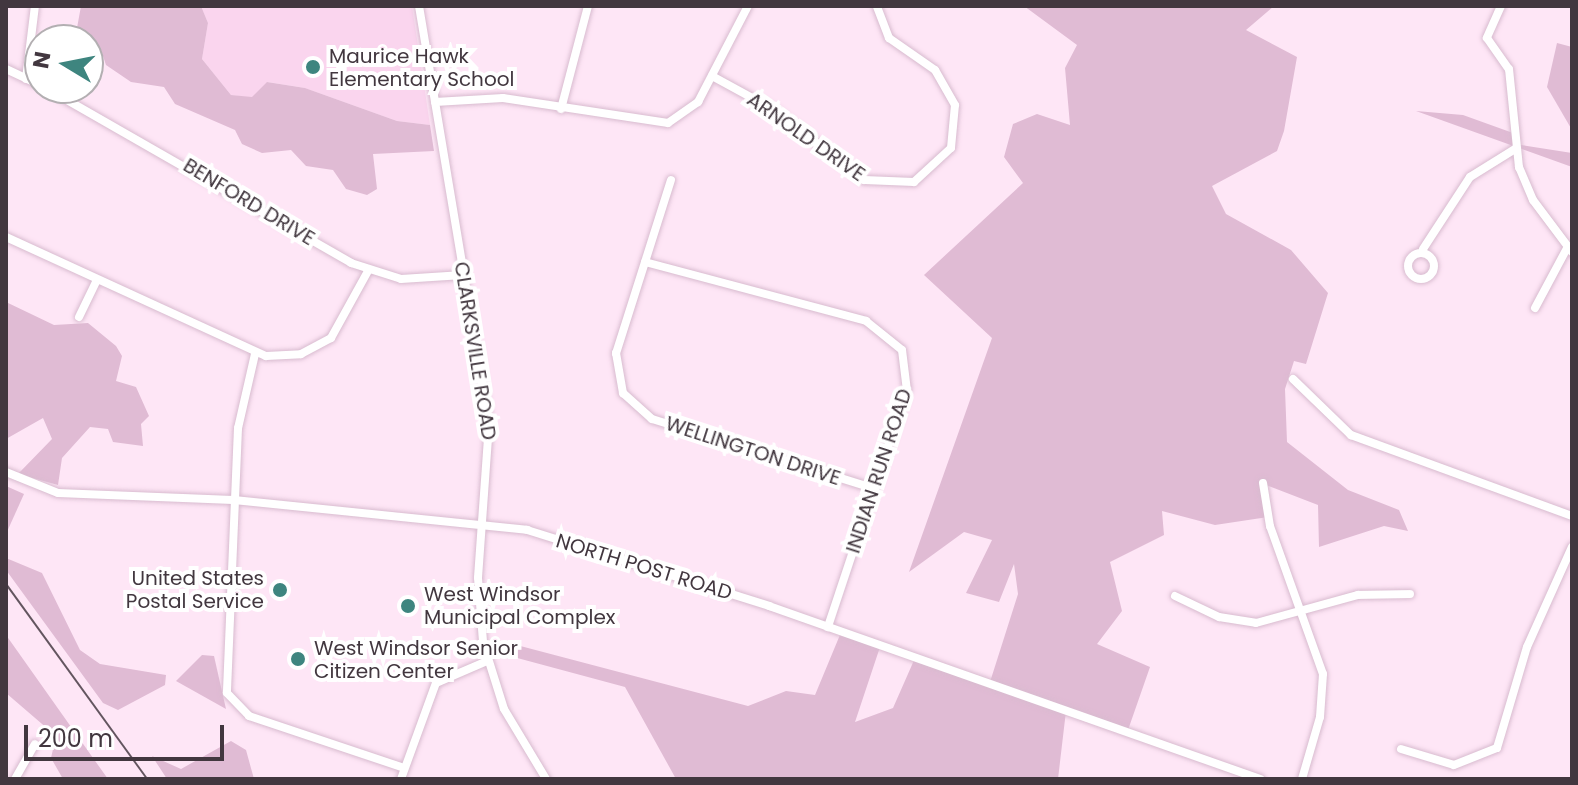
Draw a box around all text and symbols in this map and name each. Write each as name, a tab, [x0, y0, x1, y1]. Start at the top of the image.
north arrow	[24, 24, 104, 104]
place label: Maurice Hawk Elementary School	[329, 44, 514, 91]
text: N	[25, 49, 59, 71]
marker: Maurice Hawk Elementary School	[304, 58, 322, 76]
street label: ARNOLD DRIVE	[742, 87, 870, 187]
street label: BENFORD DRIVE	[179, 153, 319, 251]
street label: CLARKSVILLE ROAD	[449, 260, 501, 442]
street label: INDIAN RUN ROAD	[841, 386, 917, 556]
street label: WELLINGTON DRIVE	[662, 411, 844, 491]
street label: NORTH POST ROAD	[553, 529, 735, 605]
place label: United States Postal Service	[126, 566, 264, 613]
marker: United States Postal Service	[271, 581, 289, 599]
place label: West Windsor Municipal Complex	[424, 582, 615, 629]
marker: West Windsor Municipal Complex	[399, 597, 417, 615]
place label: West Windsor Senior Citizen Center	[314, 636, 518, 683]
marker: West Windsor Senior Citizen Center	[289, 650, 307, 668]
scale bar	[28, 709, 228, 759]
text: 200 m	[38, 722, 113, 755]

